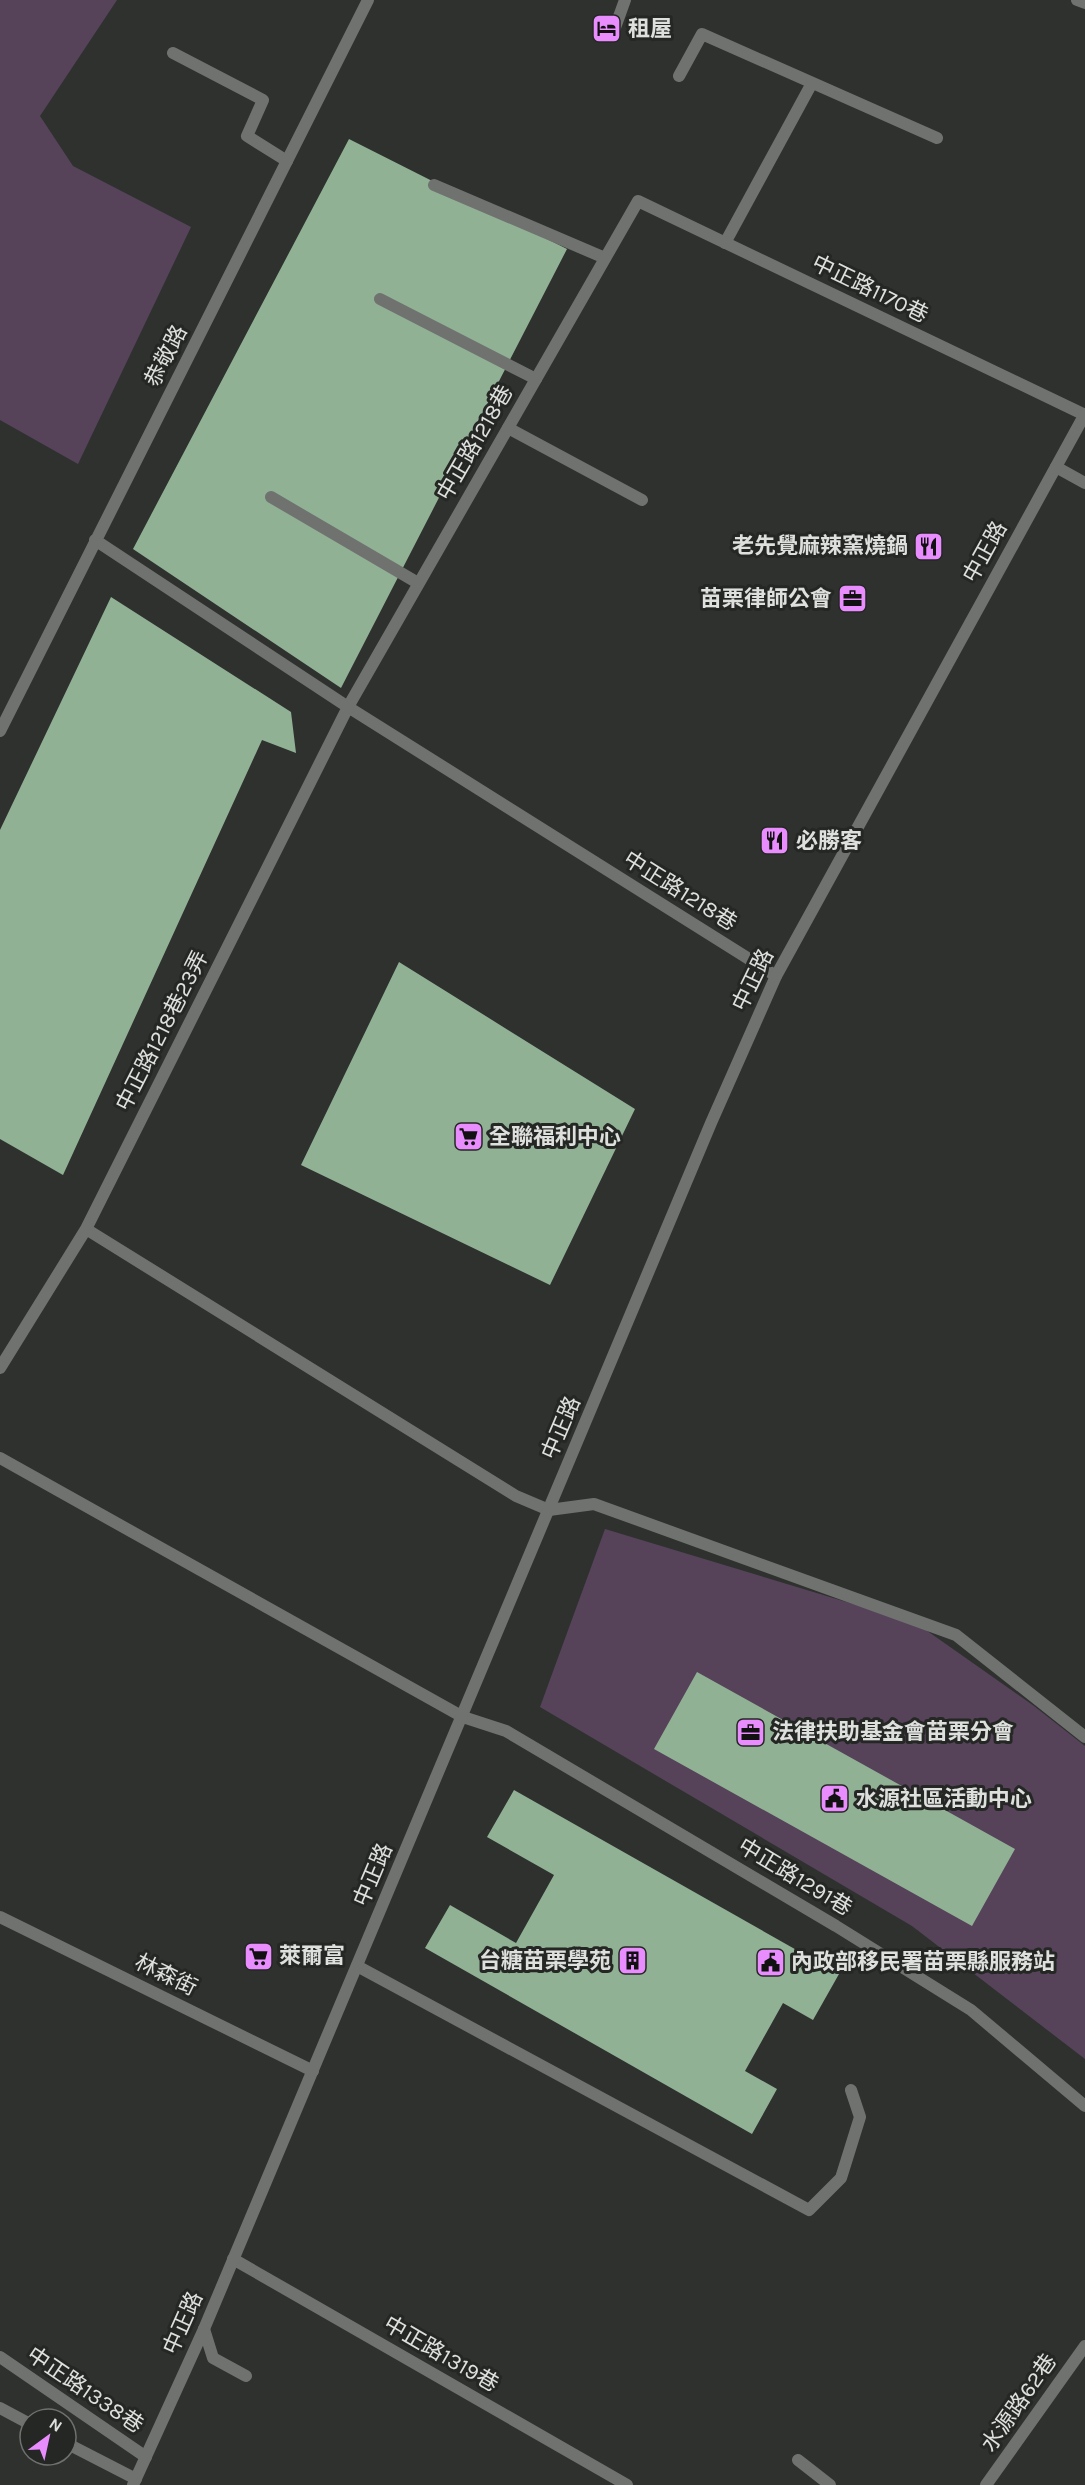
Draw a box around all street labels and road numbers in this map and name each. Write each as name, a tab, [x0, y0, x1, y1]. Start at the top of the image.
street label: 中正路1170巷	[808, 250, 932, 328]
street label: 恭敬路	[139, 321, 193, 391]
street label: 中正路1218巷	[432, 381, 518, 505]
street label: 中正路	[958, 517, 1012, 587]
street label: 中正路1218巷	[618, 846, 742, 936]
street label: 中正路	[727, 945, 779, 1015]
street label: 中正路1218巷23弄	[110, 946, 214, 1116]
street label: 中正路	[536, 1393, 586, 1463]
street label: 中正路1291巷	[733, 1833, 857, 1921]
street label: 中正路	[348, 1840, 398, 1910]
street label: 林森街	[131, 1949, 201, 2001]
street label: 中正路	[158, 2288, 208, 2358]
street label: 中正路1319巷	[379, 2311, 503, 2397]
street label: 中正路1338巷	[22, 2342, 148, 2438]
street label: 水源路62巷	[976, 2349, 1062, 2457]

